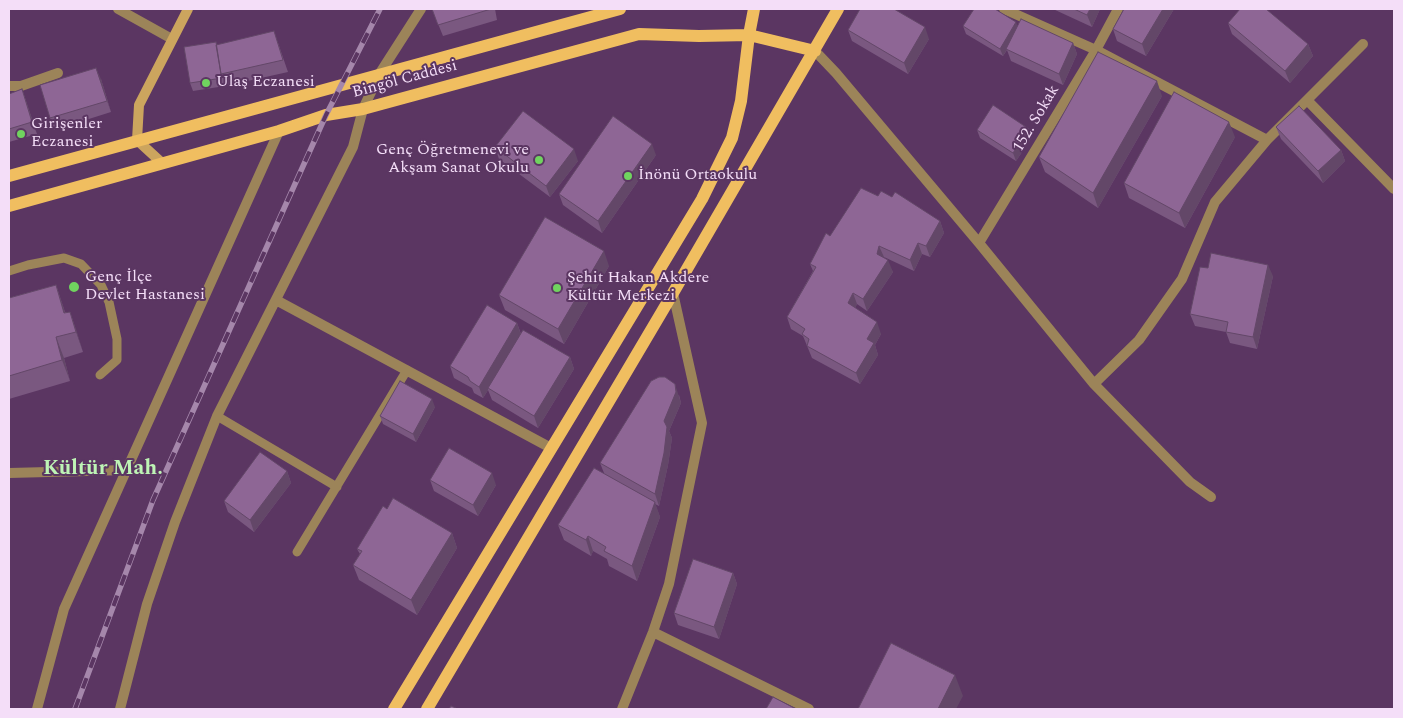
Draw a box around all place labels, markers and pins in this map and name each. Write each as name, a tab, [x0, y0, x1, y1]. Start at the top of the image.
place label: Ulaş Eczanesi	[216, 73, 315, 93]
marker: Ulaş Eczanesi	[200, 77, 212, 89]
place label: Girişenler Eczanesi	[31, 115, 102, 153]
marker: Girişenler Eczanesi	[15, 128, 27, 140]
place label: Genç Öğretmenevi ve Akşam Sanat Okulu	[376, 141, 529, 179]
marker: Genç Öğretmenevi ve Akşam Sanat Okulu	[533, 154, 545, 166]
place label: İnönü Ortaokulu	[638, 166, 757, 186]
marker: İnönü Ortaokulu	[622, 170, 634, 182]
place label: Genç İlçe Devlet Hastanesi	[85, 268, 205, 306]
place label: Şehit Hakan Akdere Kültür Merkezi	[567, 269, 709, 307]
marker: Genç İlçe Devlet Hastanesi	[67, 280, 81, 294]
marker: Şehit Hakan Akdere Kültür Merkezi	[551, 282, 563, 294]

